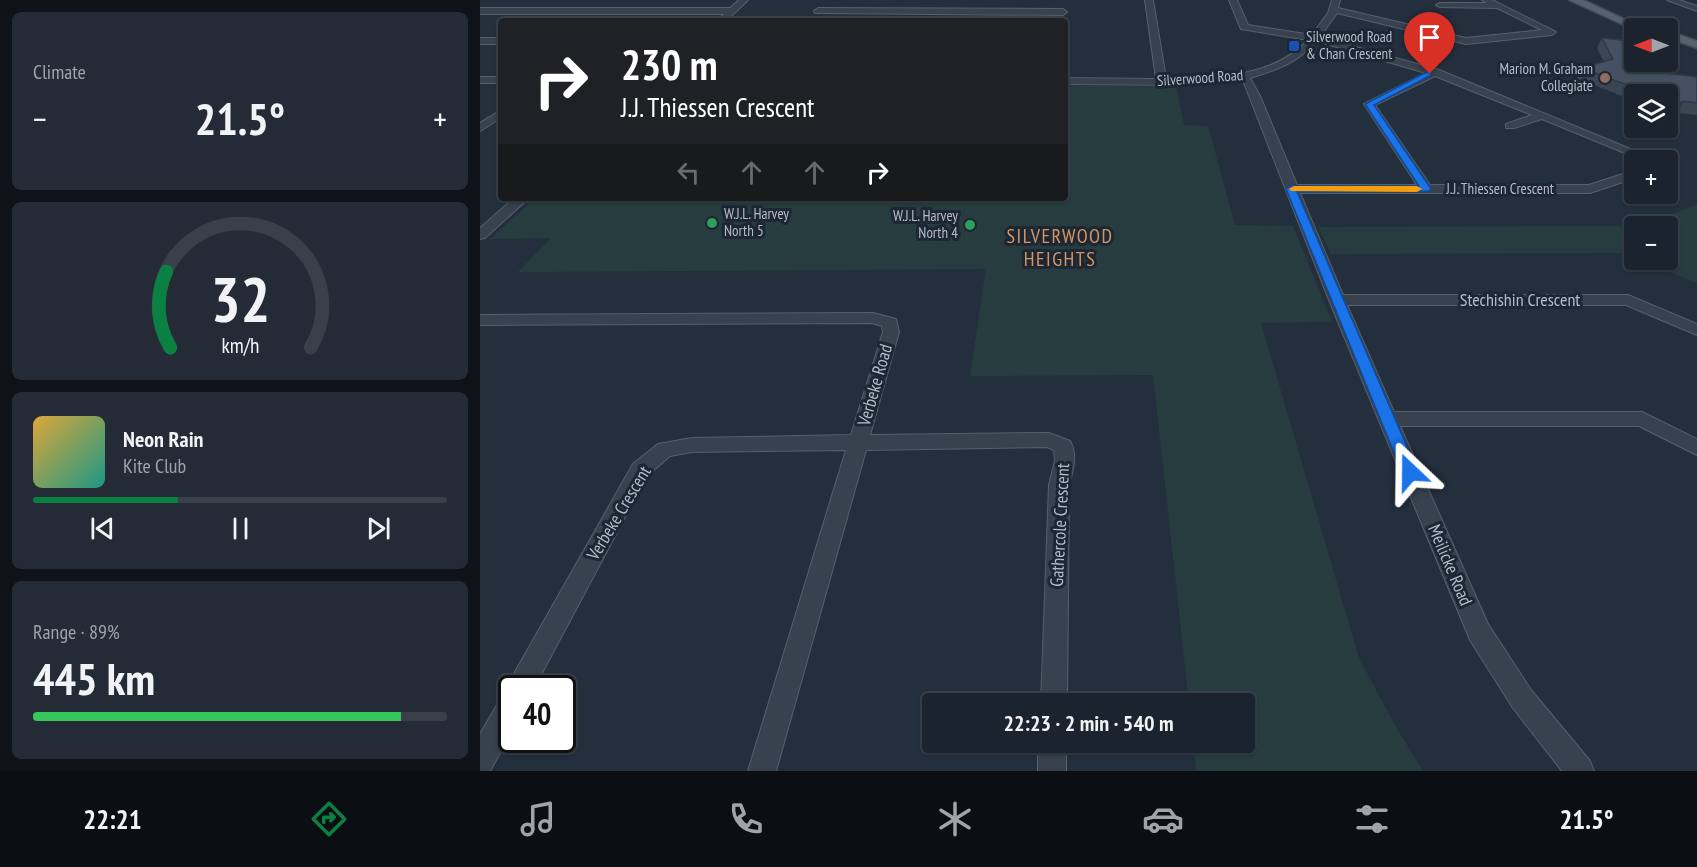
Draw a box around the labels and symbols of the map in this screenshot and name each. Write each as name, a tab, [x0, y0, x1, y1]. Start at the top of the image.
pin	[1404, 12, 1455, 74]
north arrow	[1624, 18, 1678, 72]
place label: Silverwood Road & Chan Crescent	[1306, 27, 1392, 63]
marker: Silverwood Road & Chan Crescent	[1287, 39, 1301, 53]
place label: Marion M. Graham Collegiate	[1500, 59, 1593, 95]
street label: Silverwood Road	[1156, 65, 1244, 90]
marker: Marion M. Graham Collegiate	[1598, 71, 1612, 85]
street label: J.J. Thiessen Crescent	[1445, 179, 1554, 198]
place label: W.J.L. Harvey North 5	[724, 204, 789, 240]
place label: W.J.L. Harvey North 4	[893, 206, 958, 242]
marker: W.J.L. Harvey North 5	[705, 216, 719, 230]
marker: W.J.L. Harvey North 4	[963, 218, 977, 232]
district label: SILVERWOOD HEIGHTS	[1006, 223, 1114, 272]
street label: Stechishin Crescent	[1460, 288, 1580, 311]
street label: Verbeke Road	[852, 341, 897, 429]
position arrow	[1378, 440, 1442, 504]
street label: Verbeke Crescent	[581, 461, 656, 565]
street label: Gathercole Crescent	[1045, 463, 1074, 587]
street label: Meilicke Road	[1423, 521, 1478, 609]
speed limit sign: 40	[498, 675, 576, 753]

